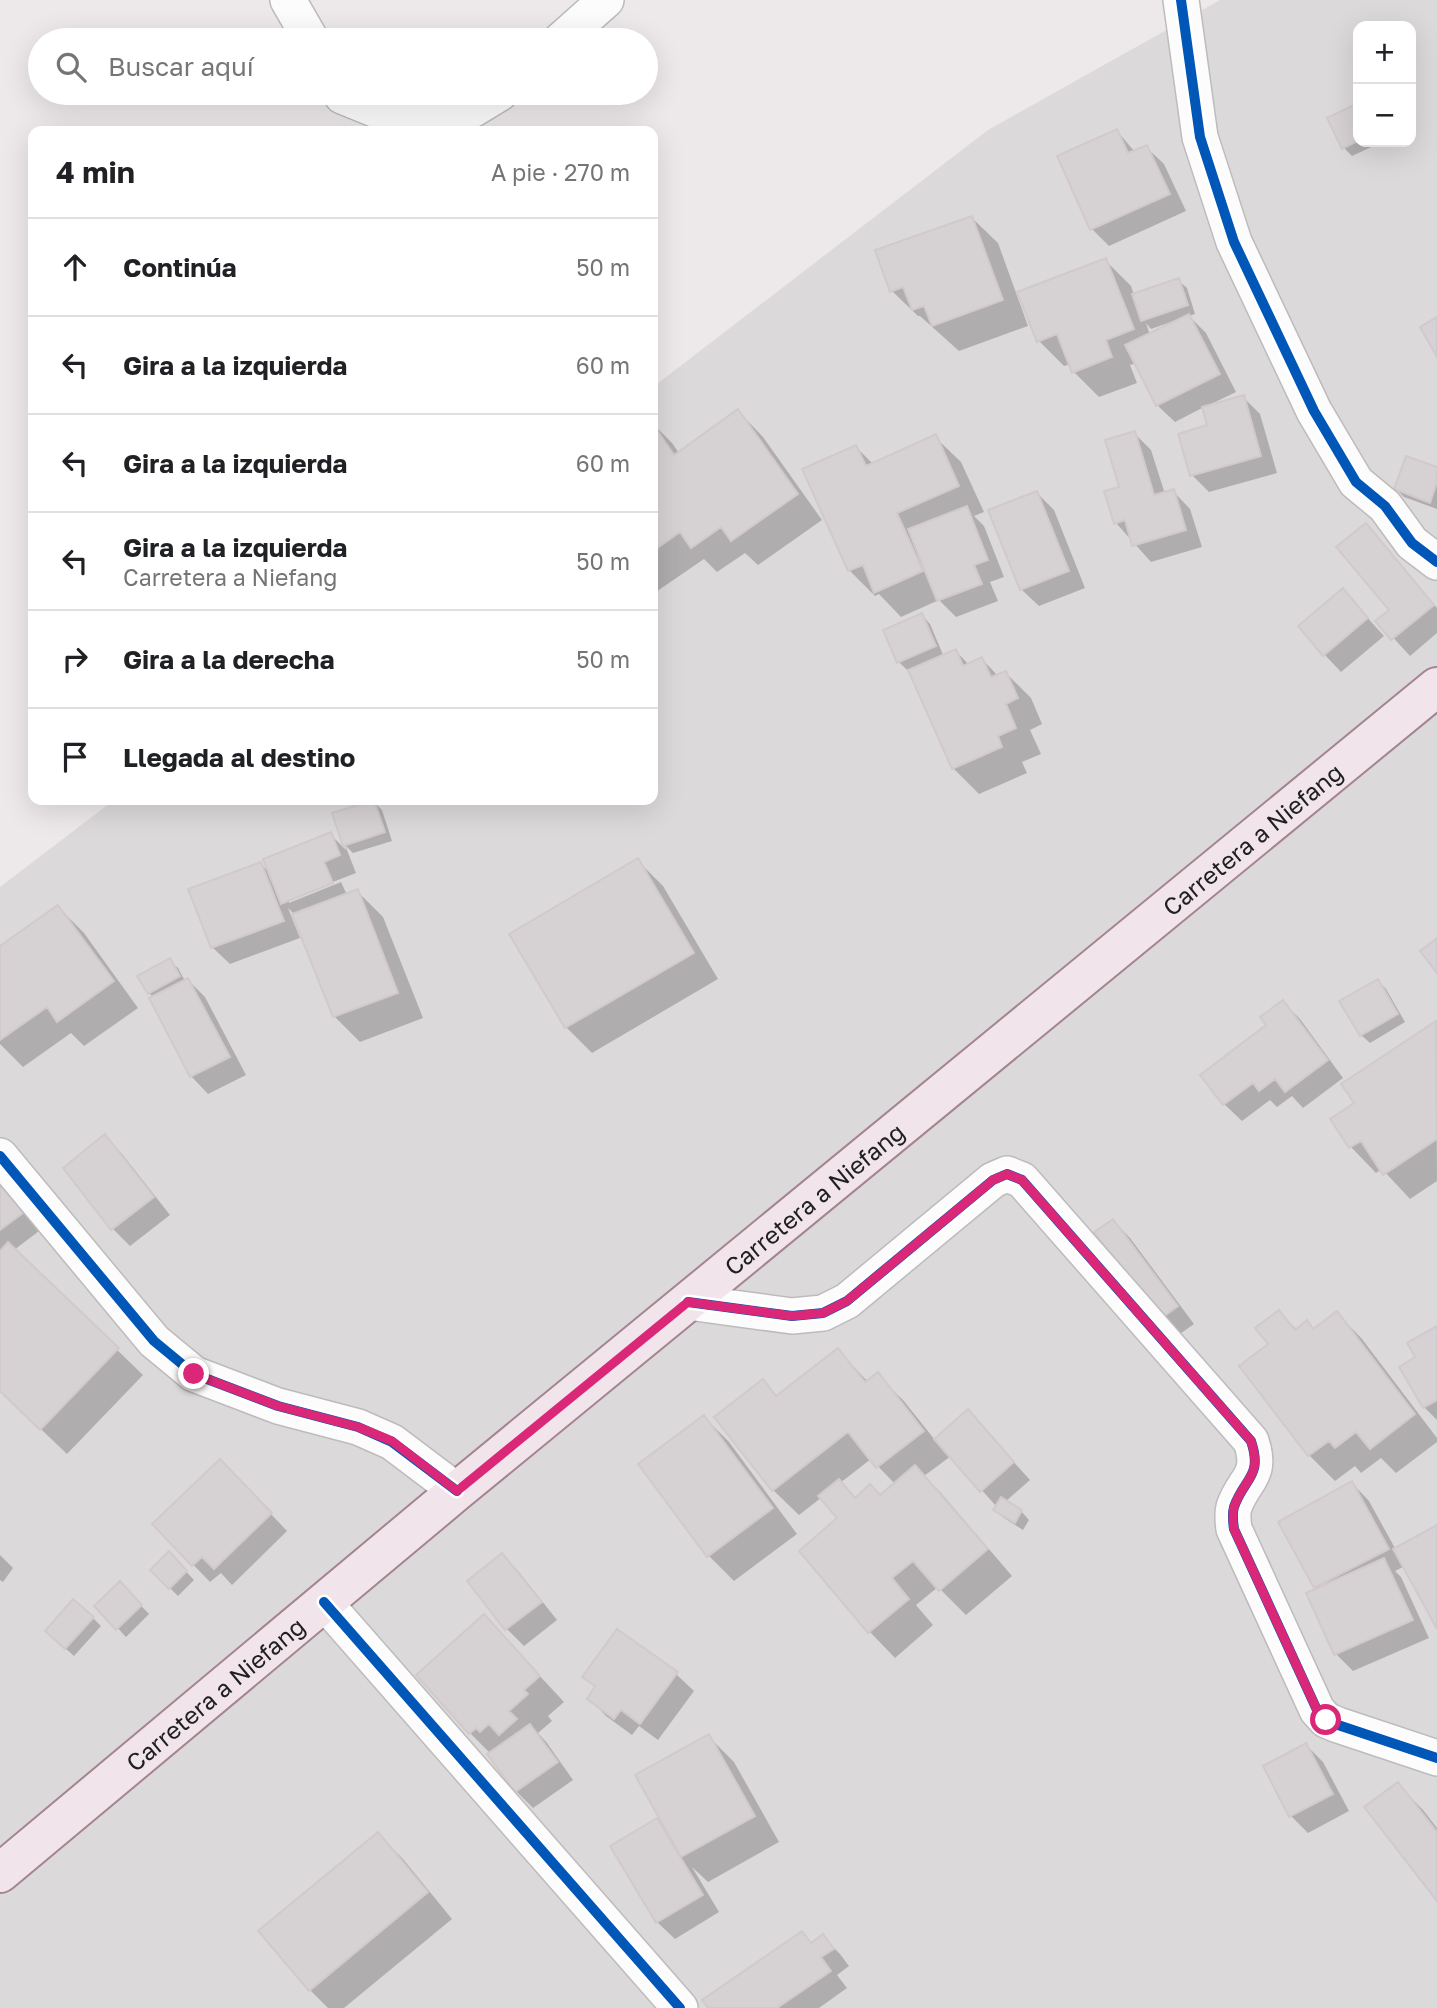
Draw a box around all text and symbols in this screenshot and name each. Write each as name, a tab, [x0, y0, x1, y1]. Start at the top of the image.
map controls	[1353, 21, 1416, 147]
button: +	[1353, 21, 1416, 84]
search box	[28, 28, 658, 105]
icon: search	[52, 48, 90, 86]
text: Buscar aquí	[108, 51, 254, 82]
button: −	[1353, 84, 1416, 147]
text: 4 min	[56, 154, 135, 190]
text: A pie · 270 m	[491, 158, 630, 186]
icon: ahead	[56, 248, 94, 286]
text: Continúa	[123, 252, 237, 283]
text: 50 m	[576, 253, 630, 281]
icon: left	[56, 346, 94, 384]
text: Gira a la izquierda	[123, 350, 347, 381]
text: 60 m	[576, 351, 630, 379]
icon: left	[56, 444, 94, 482]
text: Gira a la izquierda	[123, 448, 347, 479]
text: 60 m	[576, 449, 630, 477]
text: Gira a la izquierda	[123, 532, 347, 563]
icon: left	[56, 542, 94, 580]
text: 50 m	[576, 547, 630, 575]
text: Carretera a Niefang	[123, 563, 337, 591]
icon: right	[56, 640, 94, 678]
text: Gira a la derecha	[123, 644, 335, 675]
text: 50 m	[576, 645, 630, 673]
icon: arrive	[56, 738, 94, 776]
text: Llegada al destino	[123, 742, 355, 773]
street label: Carretera a Niefang	[1156, 757, 1348, 921]
street label: Carretera a Niefang	[718, 1116, 909, 1281]
route end	[178, 1358, 209, 1389]
street label: Carretera a Niefang	[120, 1611, 310, 1776]
route start	[1310, 1704, 1341, 1735]

